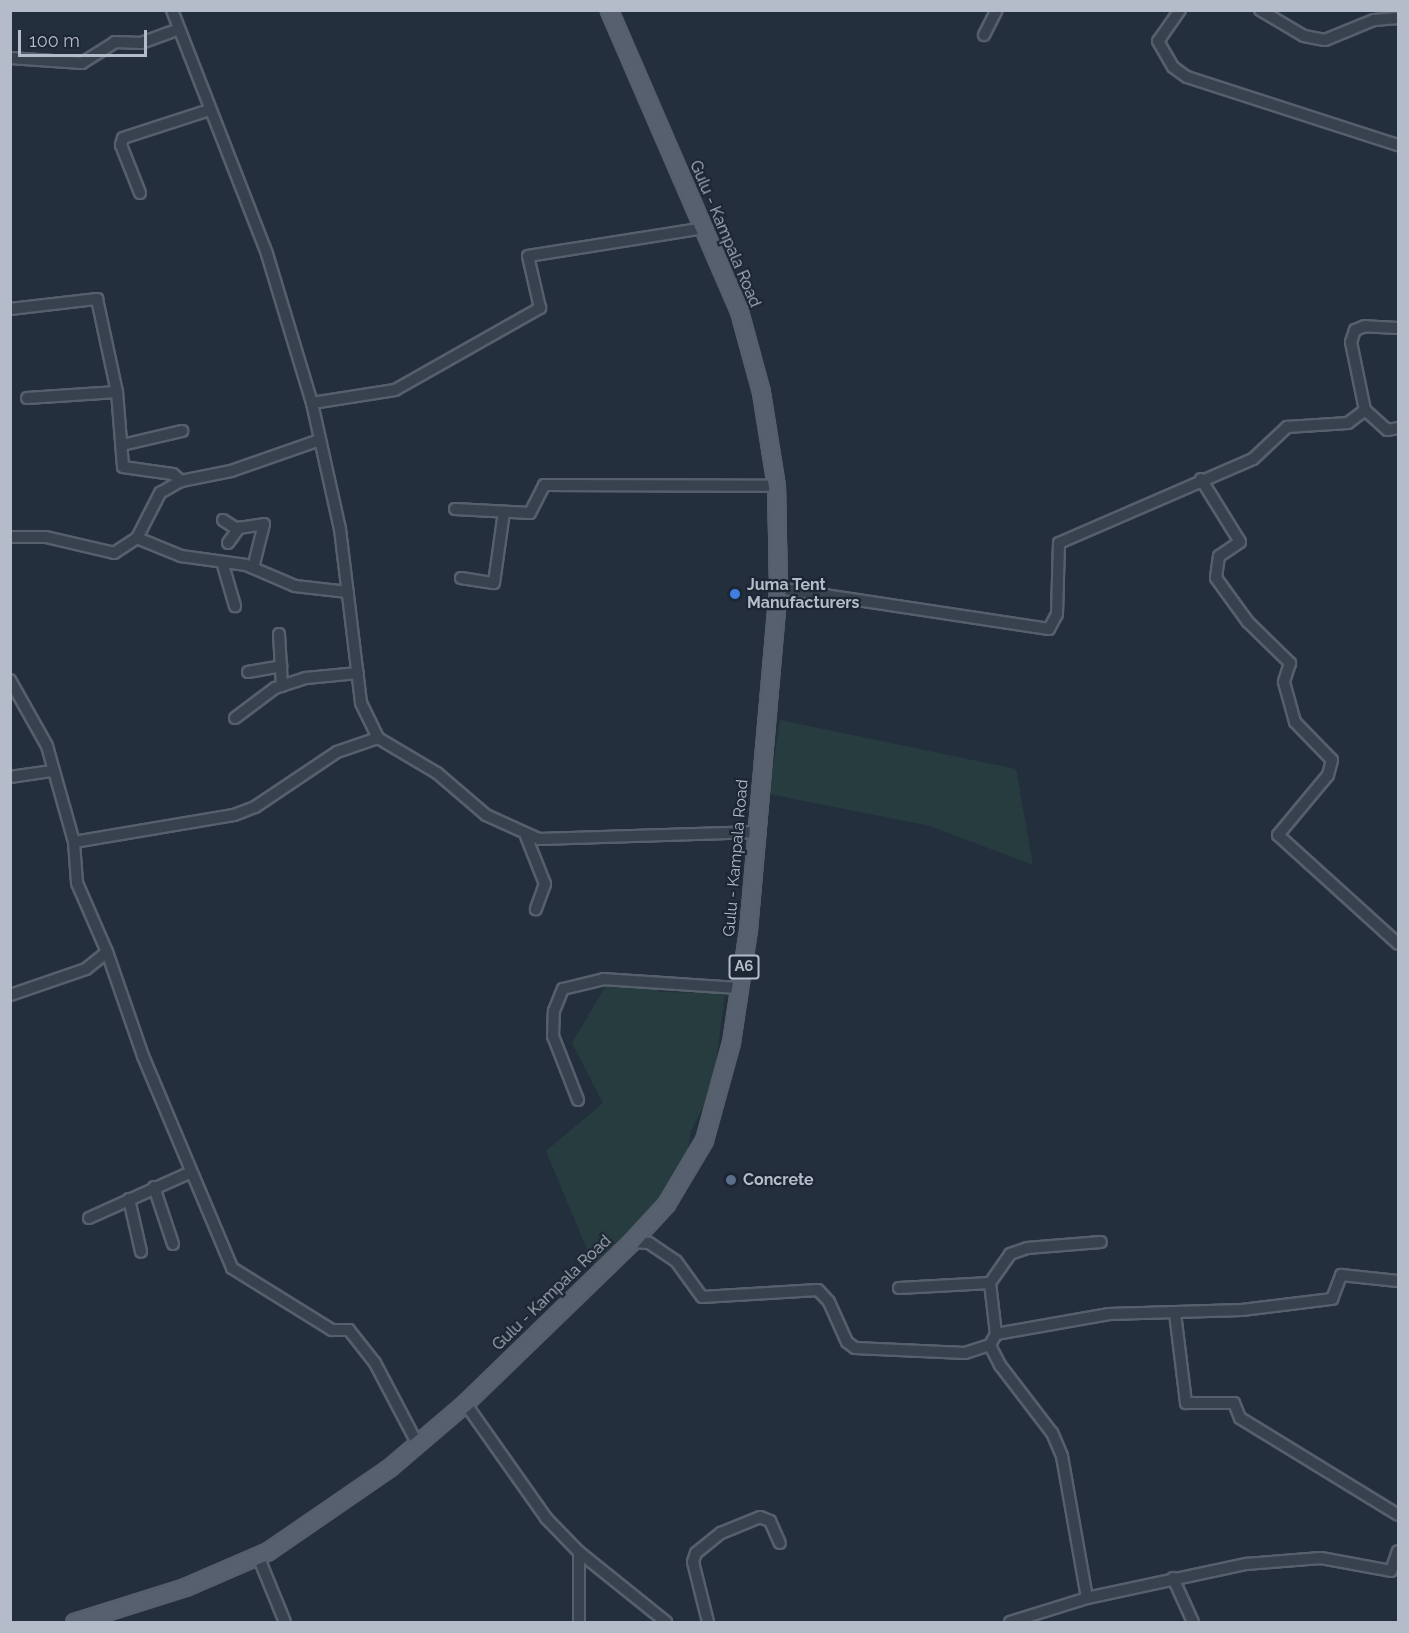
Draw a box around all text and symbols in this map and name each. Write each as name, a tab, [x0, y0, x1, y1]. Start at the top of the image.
scale bar	[21, 18, 150, 56]
text: 100 m	[29, 30, 80, 51]
street label: Gulu - Kampala Road	[685, 158, 765, 310]
place label: Juma Tent Manufacturers	[747, 575, 859, 613]
marker: Juma Tent Manufacturers	[728, 587, 742, 601]
street label: Gulu - Kampala Road	[720, 779, 752, 937]
road number: A6	[728, 955, 760, 979]
place label: Concrete	[743, 1170, 814, 1190]
marker: Concrete	[724, 1173, 738, 1187]
street label: Gulu - Kampala Road	[489, 1231, 615, 1355]

